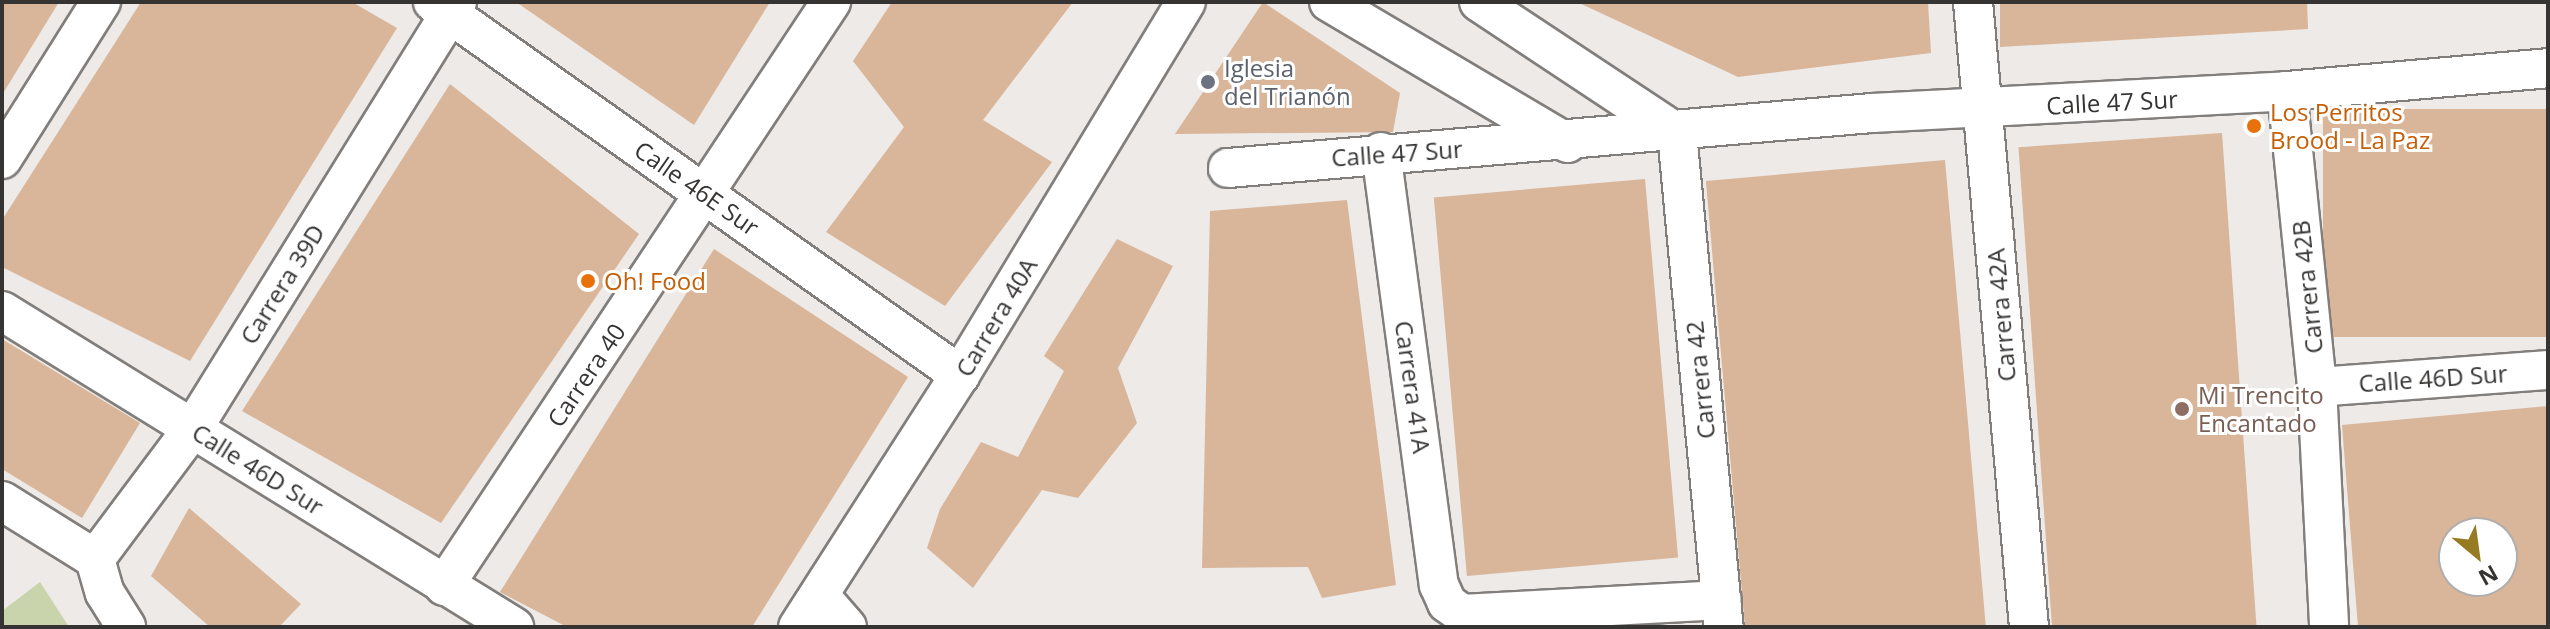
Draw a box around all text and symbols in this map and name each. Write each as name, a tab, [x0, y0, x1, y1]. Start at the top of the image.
place label: Iglesia del Trianón	[1224, 54, 1351, 110]
marker: Iglesia del Trianón	[1199, 73, 1217, 91]
street label: Calle 47 Sur	[2046, 84, 2178, 120]
place label: Los Perritos Brood - La Paz	[2270, 98, 2430, 154]
marker: Los Perritos Brood - La Paz	[2245, 117, 2263, 135]
street label: Calle 47 Sur	[1330, 134, 1464, 172]
street label: Calle 46E Sur	[629, 135, 765, 241]
street label: Carrera 39D	[234, 219, 330, 349]
street label: Carrera 42B	[2286, 219, 2328, 355]
street label: Carrera 42A	[1981, 247, 2021, 383]
street label: Carrera 40A	[949, 252, 1043, 382]
place label: Oh! Food	[604, 267, 706, 295]
marker: Oh! Food	[579, 272, 597, 290]
street label: Carrera 40	[541, 318, 631, 432]
street label: Carrera 41A	[1389, 319, 1437, 455]
street label: Carrera 42	[1679, 320, 1721, 440]
street label: Calle 46D Sur	[2358, 358, 2508, 398]
place label: Mi Trencito Encantado	[2198, 381, 2324, 437]
marker: Mi Trencito Encantado	[2173, 400, 2191, 418]
street label: Calle 46D Sur	[187, 417, 329, 521]
north arrow	[2438, 517, 2518, 597]
text: N	[2474, 559, 2504, 594]

